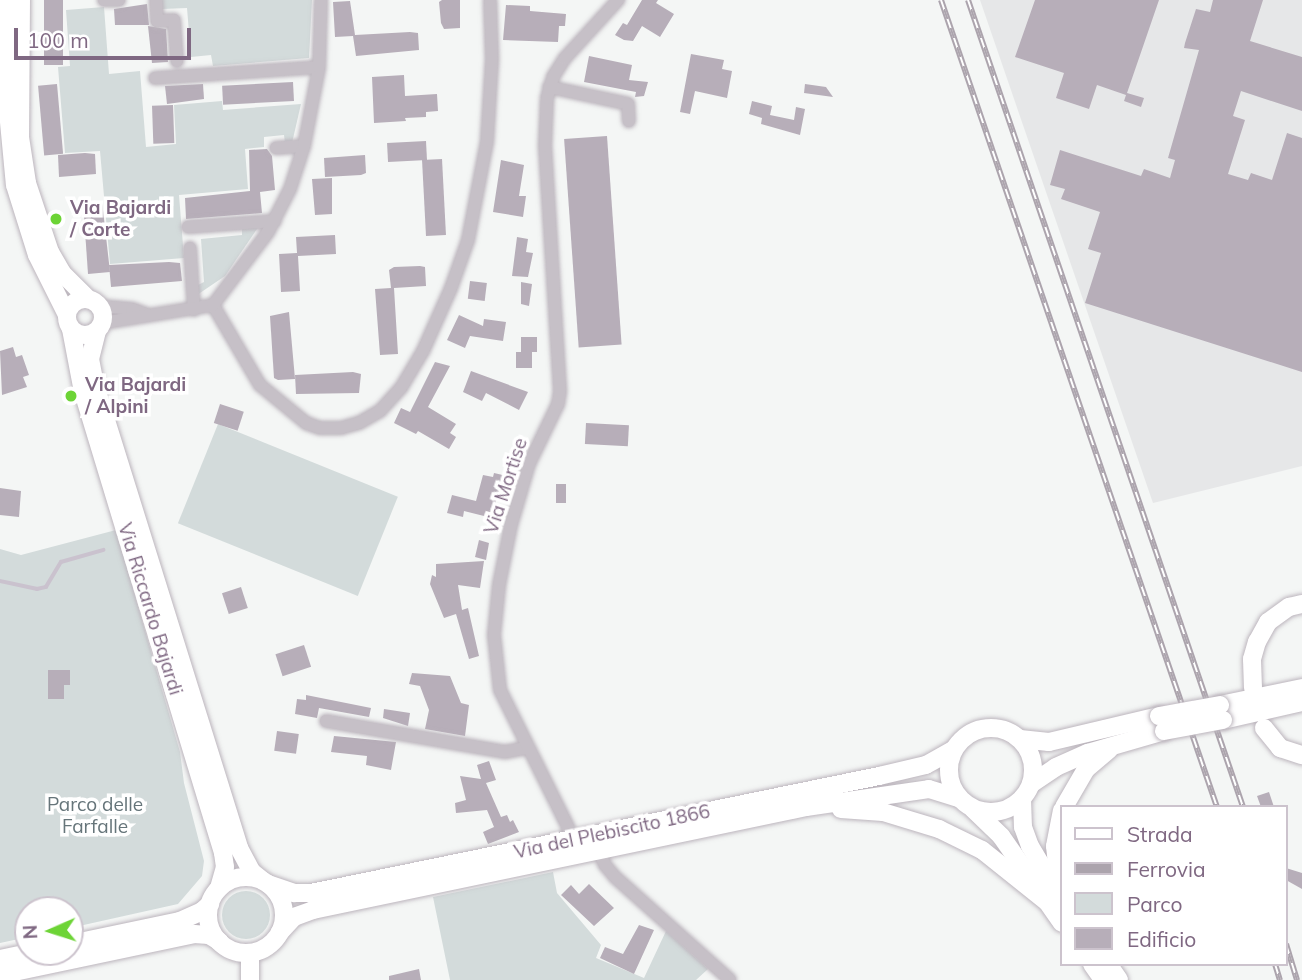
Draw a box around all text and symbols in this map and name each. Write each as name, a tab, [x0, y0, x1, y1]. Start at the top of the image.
scale bar	[18, 14, 194, 58]
text: 100 m	[27, 27, 89, 53]
place label: Via Bajardi / Corte	[70, 197, 171, 241]
marker: Via Bajardi / Corte	[48, 211, 64, 227]
place label: Via Bajardi / Alpini	[85, 374, 186, 418]
marker: Via Bajardi / Alpini	[63, 388, 79, 404]
street label: Via Mortise	[480, 435, 532, 537]
street label: Via Riccardo Bajardi	[113, 520, 187, 698]
park label: Parco delle Farfalle	[47, 794, 143, 838]
street label: Via del Plebiscito 1866	[512, 800, 712, 864]
legend	[1060, 805, 1288, 966]
text: Strada	[1127, 821, 1193, 847]
text: Ferrovia	[1127, 856, 1206, 882]
text: Parco	[1127, 891, 1182, 917]
north arrow	[14, 896, 84, 966]
text: N	[18, 924, 42, 940]
text: Edificio	[1127, 926, 1196, 952]

